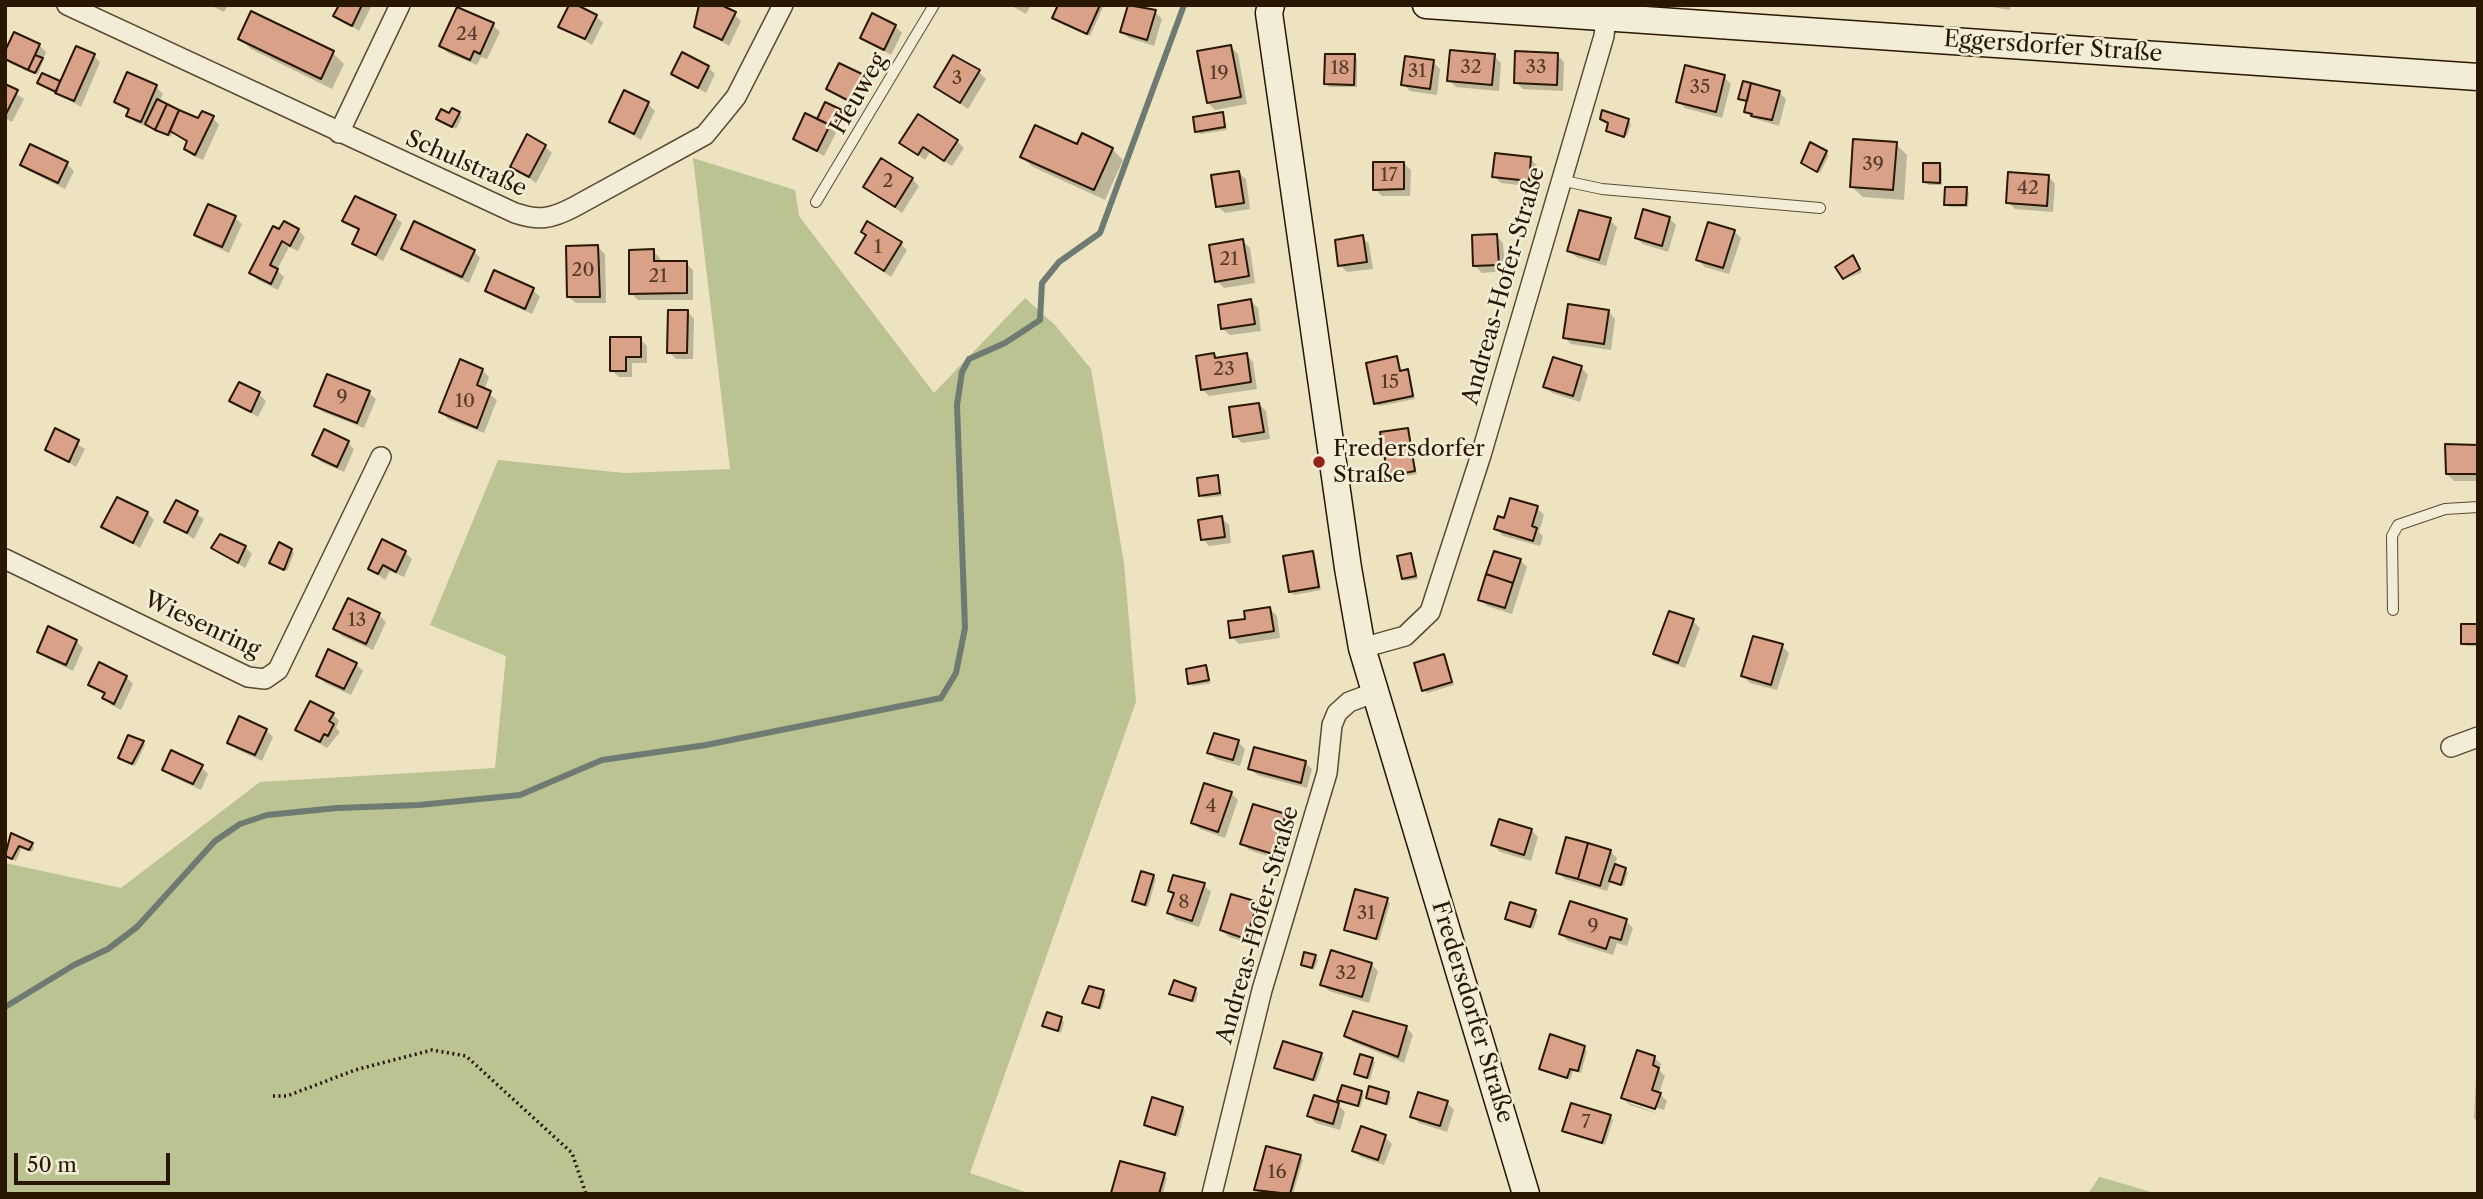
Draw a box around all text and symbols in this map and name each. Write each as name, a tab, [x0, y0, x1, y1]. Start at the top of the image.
house number: 24	[456, 24, 478, 46]
street label: Eggersdorfer Straße	[1943, 26, 2163, 68]
street label: Heuweg	[825, 48, 893, 140]
house number: 32	[1460, 57, 1482, 79]
house number: 33	[1526, 57, 1546, 79]
house number: 18	[1330, 58, 1350, 80]
house number: 31	[1408, 61, 1426, 83]
house number: 19	[1209, 63, 1229, 85]
house number: 3	[952, 68, 962, 90]
house number: 35	[1690, 77, 1710, 99]
street label: Schulstraße	[401, 125, 531, 203]
house number: 39	[1862, 154, 1884, 176]
street label: Andreas-Hofer-Straße	[1457, 164, 1551, 408]
house number: 17	[1380, 165, 1398, 187]
house number: 2	[883, 171, 893, 193]
house number: 42	[2017, 178, 2039, 200]
house number: 1	[874, 237, 882, 259]
house number: 21	[1220, 249, 1238, 271]
house number: 20	[572, 260, 594, 282]
house number: 21	[649, 266, 667, 288]
house number: 23	[1213, 359, 1235, 381]
house number: 15	[1381, 372, 1399, 394]
house number: 9	[336, 387, 348, 409]
house number: 10	[455, 391, 475, 413]
place label: Fredersdorfer Straße	[1333, 435, 1485, 489]
marker: Fredersdorfer Straße	[1311, 454, 1327, 470]
street label: Wiesenring	[139, 586, 265, 664]
house number: 13	[348, 610, 366, 632]
house number: 4	[1206, 796, 1216, 818]
street label: Andreas-Hofer-Straße	[1211, 803, 1305, 1047]
house number: 8	[1178, 892, 1190, 914]
street label: Fredersdorfer Straße	[1425, 898, 1519, 1126]
house number: 31	[1357, 903, 1375, 925]
house number: 9	[1587, 916, 1599, 938]
house number: 32	[1335, 963, 1357, 985]
house number: 7	[1581, 1112, 1591, 1134]
scale bar	[18, 1140, 173, 1184]
text: 50 m	[27, 1152, 77, 1177]
house number: 16	[1267, 1162, 1287, 1184]

